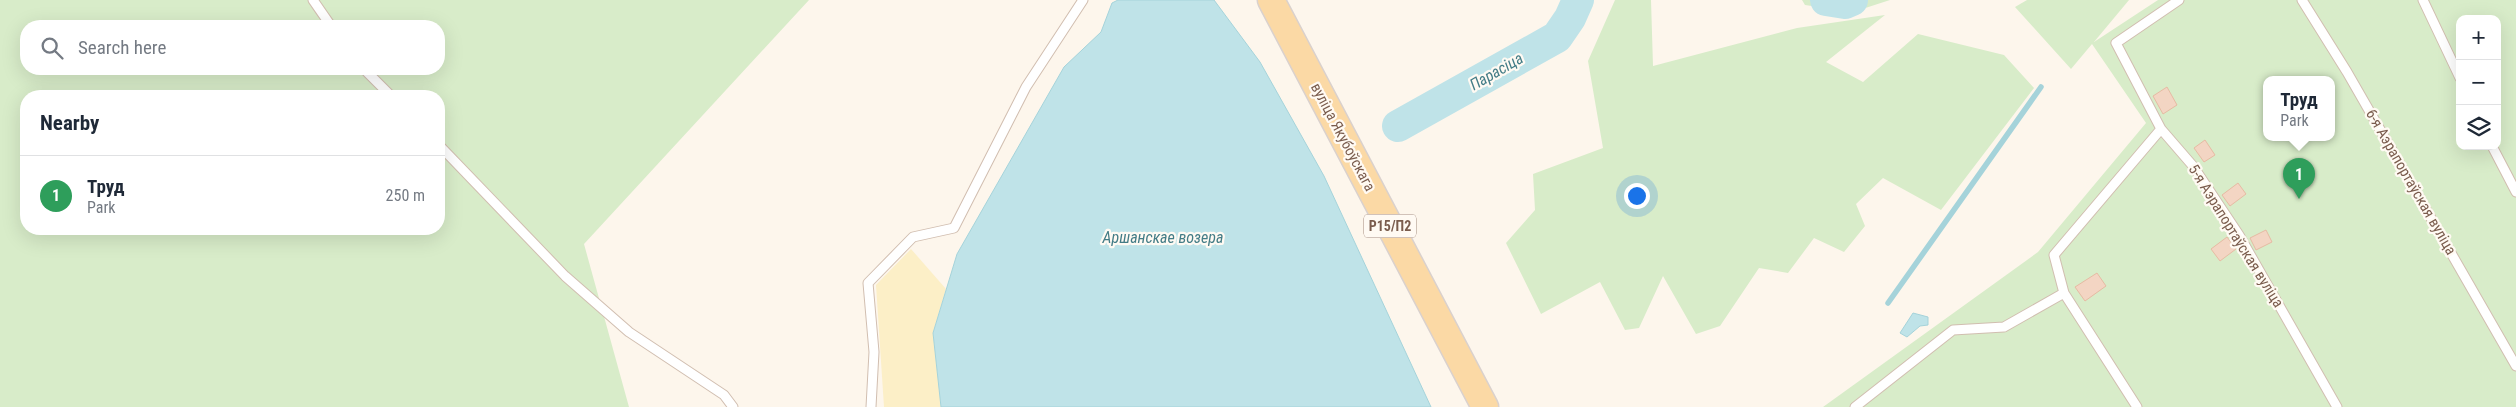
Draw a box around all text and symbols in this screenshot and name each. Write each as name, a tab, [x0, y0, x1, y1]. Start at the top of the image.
map controls	[2456, 15, 2501, 150]
button: +	[2456, 15, 2501, 60]
search box	[20, 20, 445, 75]
icon: search	[38, 34, 66, 62]
text: Search here	[78, 36, 166, 59]
water label: Парасіца	[1466, 49, 1526, 94]
button: −	[2456, 60, 2501, 105]
popup	[2263, 76, 2335, 141]
street label: вуліца Якубоўскага	[1307, 80, 1379, 194]
text: Труд	[2280, 88, 2318, 111]
button: layers	[2456, 105, 2501, 150]
street label: 6-я Аэрапортаўская вуліца	[2362, 106, 2460, 258]
text: Nearby	[40, 111, 99, 135]
text: Park	[2280, 111, 2309, 130]
pin: 1	[2283, 158, 2315, 199]
street label: 5-я Аэрапортаўская вуліца	[2185, 161, 2287, 311]
text: Труд	[87, 175, 124, 198]
your location	[1624, 183, 1650, 209]
text: 1	[52, 186, 60, 205]
text: 250 m	[386, 186, 425, 205]
text: Park	[87, 198, 116, 217]
road number: Р15/П2	[1364, 215, 1416, 238]
water label: Аршанскае возера	[1102, 228, 1223, 247]

